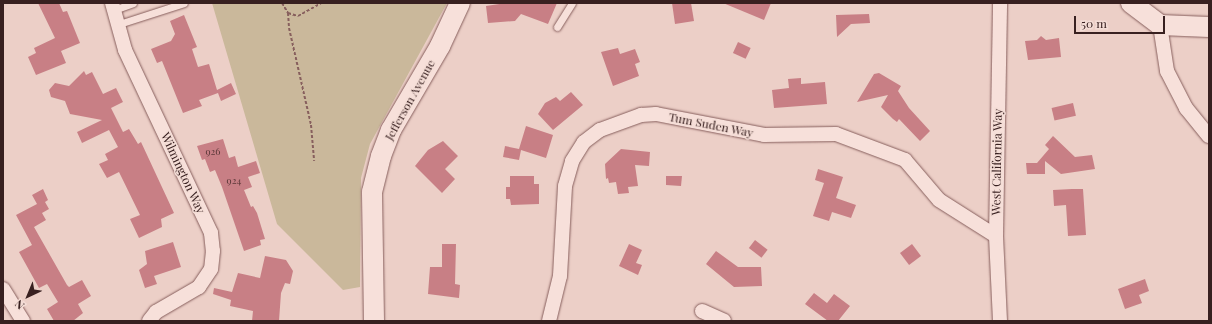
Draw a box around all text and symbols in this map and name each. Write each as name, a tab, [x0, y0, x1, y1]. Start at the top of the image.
scale bar	[1076, 8, 1167, 34]
text: 50 m	[1081, 15, 1107, 31]
street label: Jefferson Avenue	[382, 57, 438, 143]
street label: West California Way	[989, 108, 1005, 216]
street label: Tum Suden Way	[667, 110, 755, 140]
street label: Wilmington Way	[158, 130, 208, 216]
house number: 926	[205, 146, 221, 158]
house number: 924	[227, 175, 241, 187]
north arrow	[8, 276, 48, 316]
text: N	[11, 297, 27, 313]

